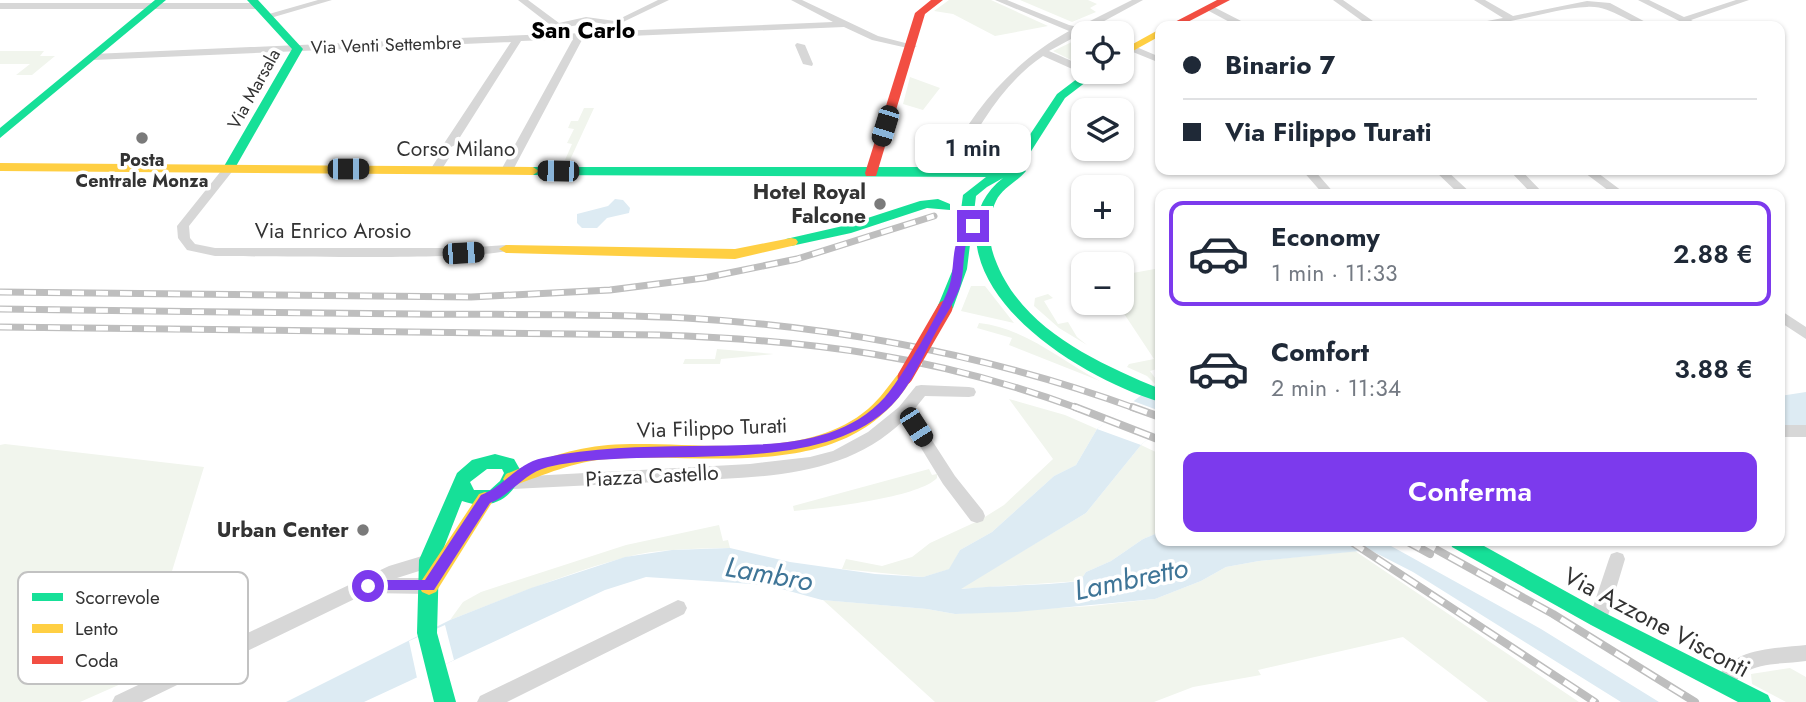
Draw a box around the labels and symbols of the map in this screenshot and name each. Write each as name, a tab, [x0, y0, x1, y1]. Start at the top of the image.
district label: San Carlo	[531, 13, 635, 47]
street label: Via Venti Settembre	[310, 29, 462, 61]
street label: Via Marsala	[221, 44, 287, 134]
car	[869, 103, 902, 149]
callout: 1 min	[915, 124, 1031, 174]
marker: Posta Centrale Monza	[134, 130, 150, 146]
street label: Corso Milano	[396, 134, 516, 164]
place label: Posta Centrale Monza	[76, 147, 208, 194]
car	[328, 159, 370, 180]
car	[537, 160, 580, 182]
place label: Hotel Royal Falcone	[753, 177, 866, 231]
marker: Hotel Royal Falcone	[872, 196, 888, 212]
route end	[957, 210, 989, 242]
street label: Via Enrico Arosio	[255, 216, 411, 246]
car	[442, 241, 485, 265]
car	[896, 404, 937, 450]
street label: Via Filippo Turati	[636, 410, 788, 446]
street label: Piazza Castello	[585, 458, 719, 494]
place label: Urban Center	[217, 515, 349, 545]
marker: Urban Center	[355, 522, 371, 538]
water label: Lambro	[722, 546, 816, 602]
water label: Lambretto	[1070, 547, 1192, 611]
street label: Via Azzone Visconti	[1558, 558, 1756, 686]
route start	[352, 570, 384, 602]
legend	[18, 572, 248, 684]
text: Scorrevole	[75, 584, 160, 611]
text: Lento	[75, 615, 118, 642]
text: Coda	[75, 647, 118, 674]

